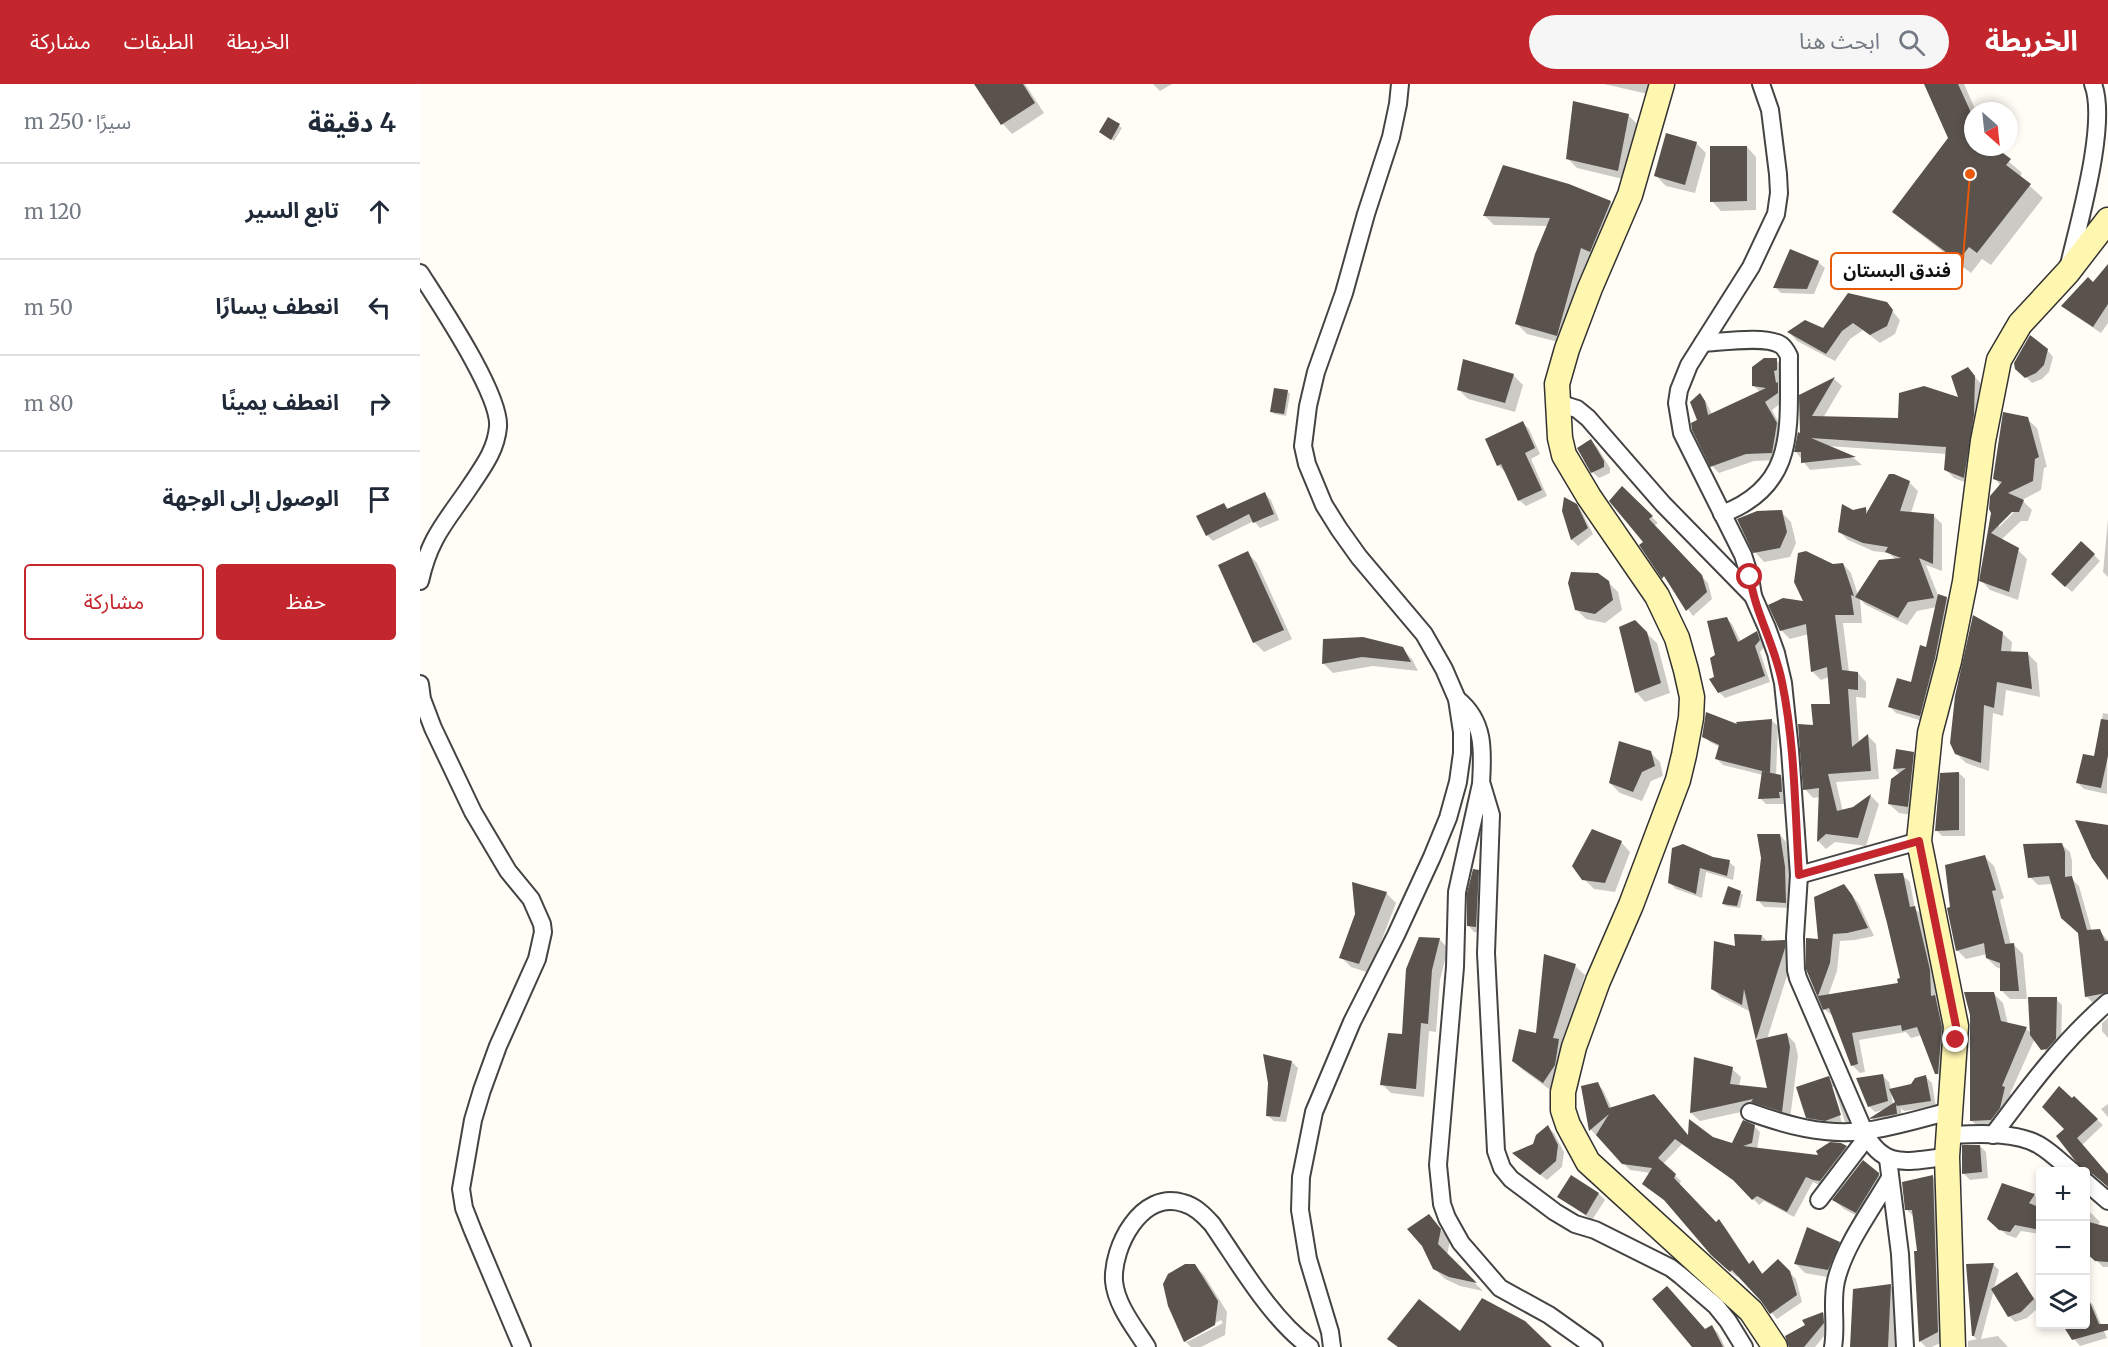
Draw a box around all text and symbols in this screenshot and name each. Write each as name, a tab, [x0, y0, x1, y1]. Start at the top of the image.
search box	[1529, 15, 1949, 69]
text: الخريطة	[1985, 23, 2078, 59]
icon: search	[1895, 26, 1928, 59]
text: ابحث هنا	[1799, 27, 1880, 55]
text: مشاركة	[30, 28, 91, 55]
text: الطبقات	[124, 28, 194, 55]
text: الخريطة	[227, 28, 290, 55]
north arrow	[1964, 102, 2018, 156]
text: 4 دقيقة	[308, 106, 396, 139]
text: سيرًا · 250 m	[24, 109, 131, 134]
icon: ahead	[363, 195, 396, 228]
text: تابع السير	[246, 196, 339, 224]
text: 120 m	[24, 199, 82, 224]
callout: فندق البستان	[1831, 253, 1962, 289]
text: فندق البستان	[1843, 259, 1951, 282]
icon: left	[363, 291, 396, 324]
text: انعطف يسارًا	[216, 292, 339, 320]
text: 50 m	[24, 295, 73, 320]
icon: right	[363, 387, 396, 420]
text: انعطف يمينًا	[221, 388, 339, 416]
text: 80 m	[24, 391, 73, 416]
icon: arrive	[363, 483, 396, 516]
text: الوصول إلى الوجهة	[162, 484, 339, 512]
route start	[1736, 563, 1762, 589]
button: مشاركة	[24, 564, 204, 640]
button: حفظ	[216, 564, 396, 640]
route end	[1942, 1026, 1968, 1052]
map controls	[2036, 1167, 2090, 1329]
button: +	[2036, 1167, 2090, 1221]
button: −	[2036, 1221, 2090, 1275]
button: layers	[2036, 1275, 2090, 1329]

